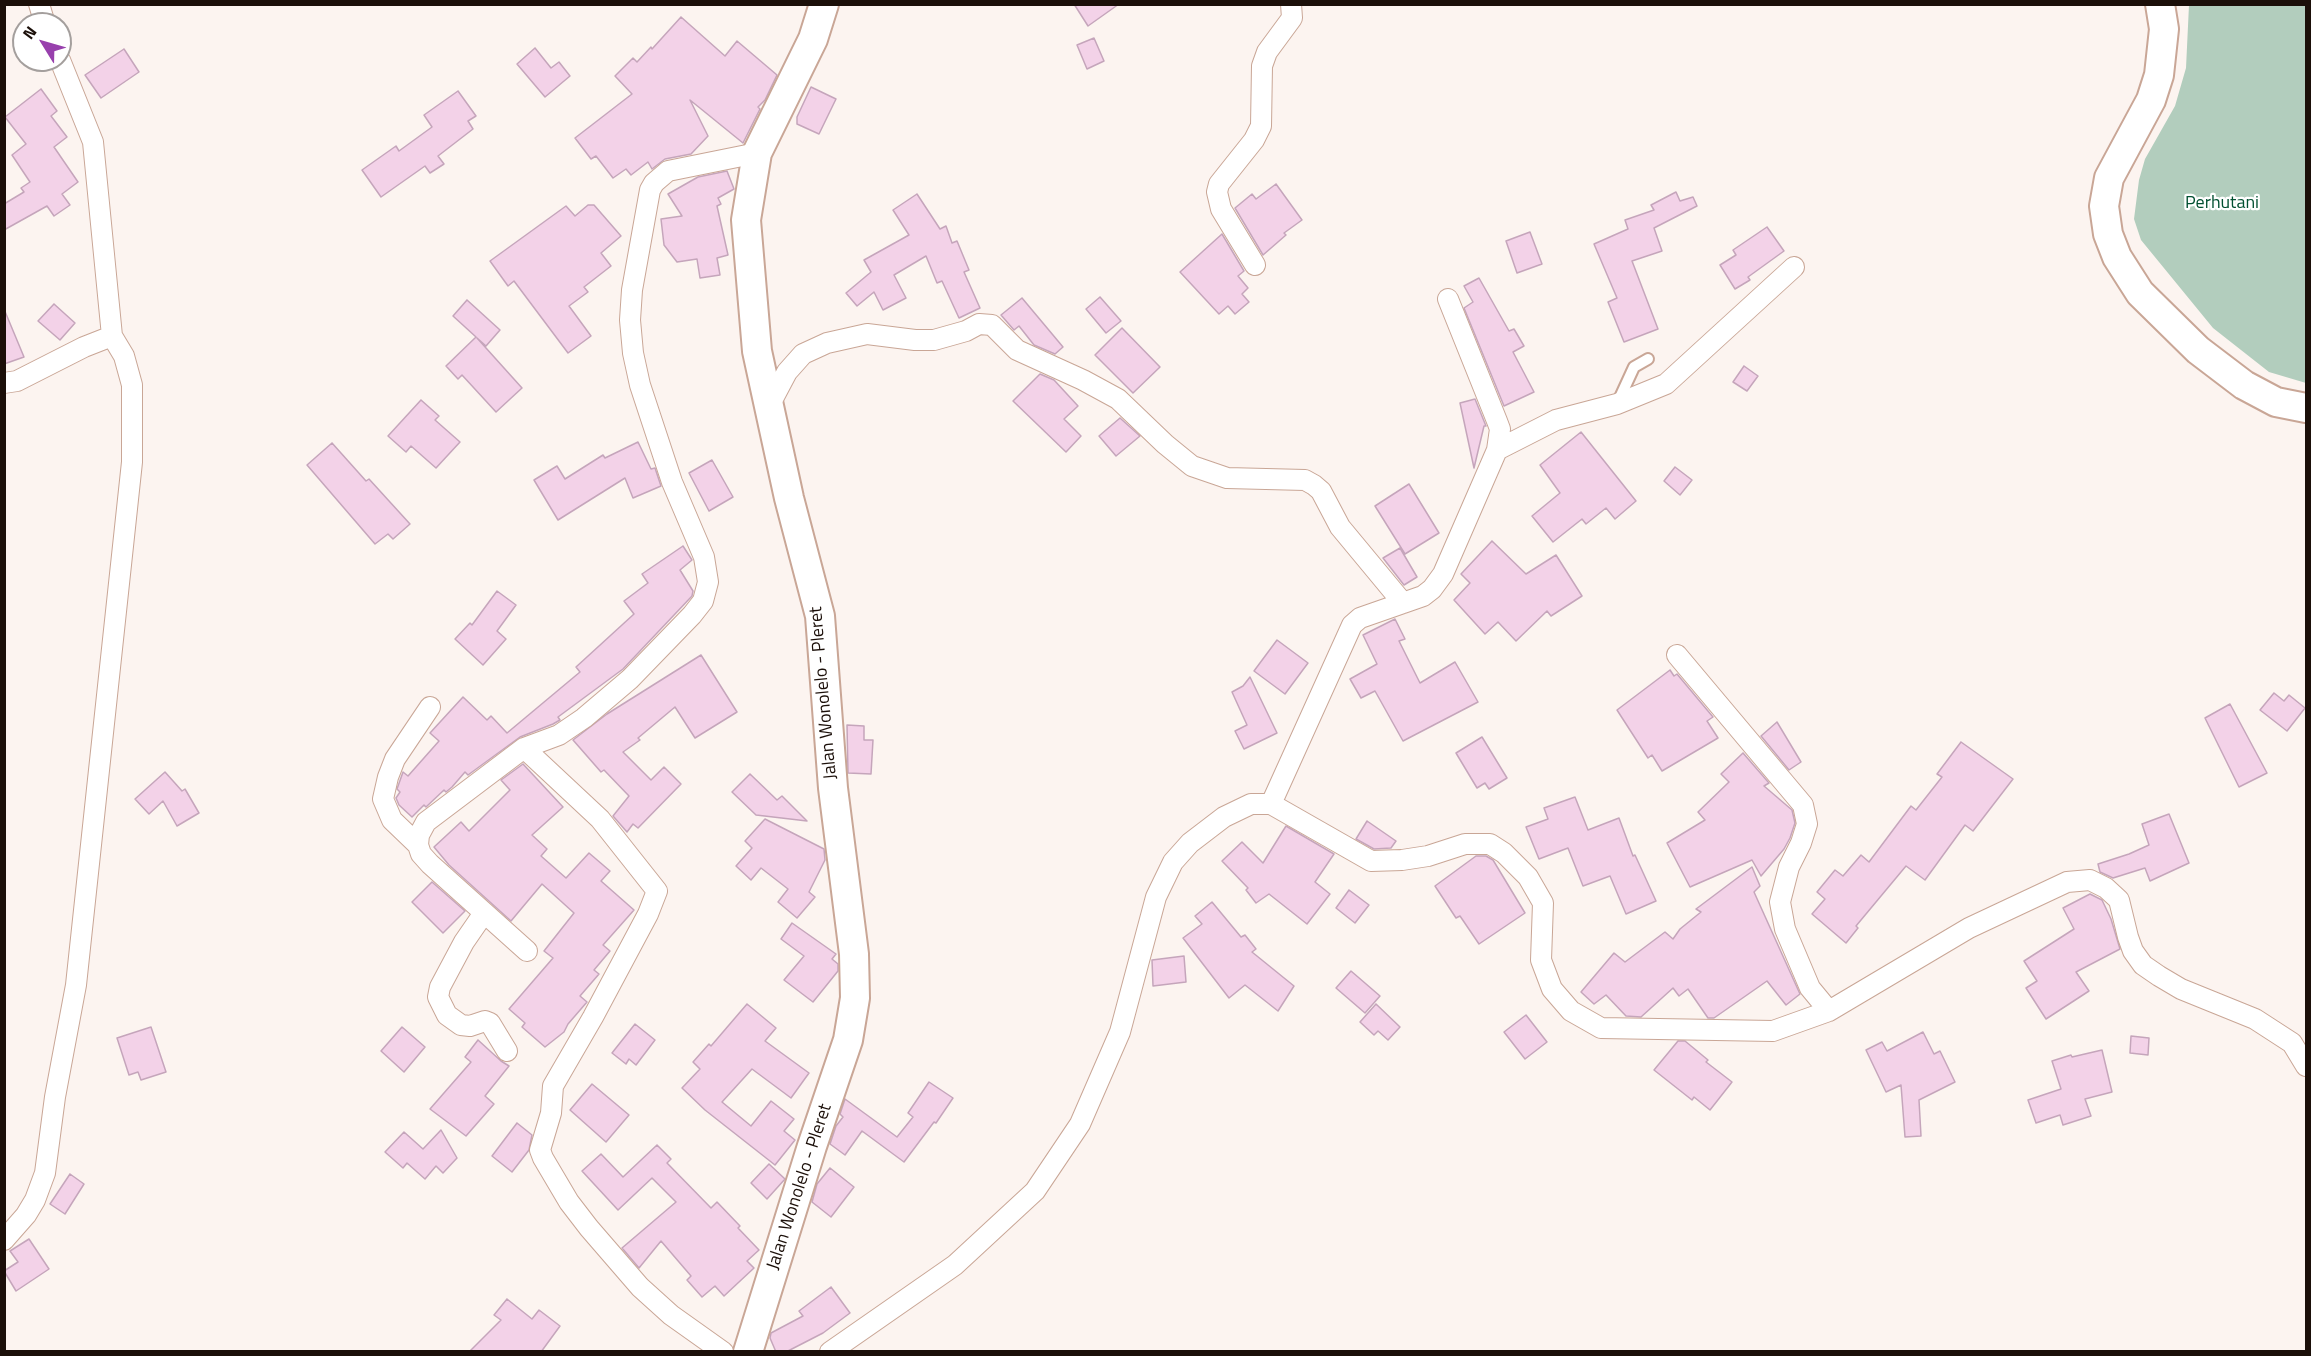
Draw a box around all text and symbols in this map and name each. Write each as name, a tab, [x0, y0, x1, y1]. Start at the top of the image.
north arrow	[12, 12, 72, 72]
text: N	[16, 21, 42, 44]
park label: Perhutani	[2185, 193, 2259, 215]
street label: Jalan Wonolelo - Pleret	[806, 606, 842, 780]
street label: Jalan Wonolelo - Pleret	[763, 1101, 837, 1273]

